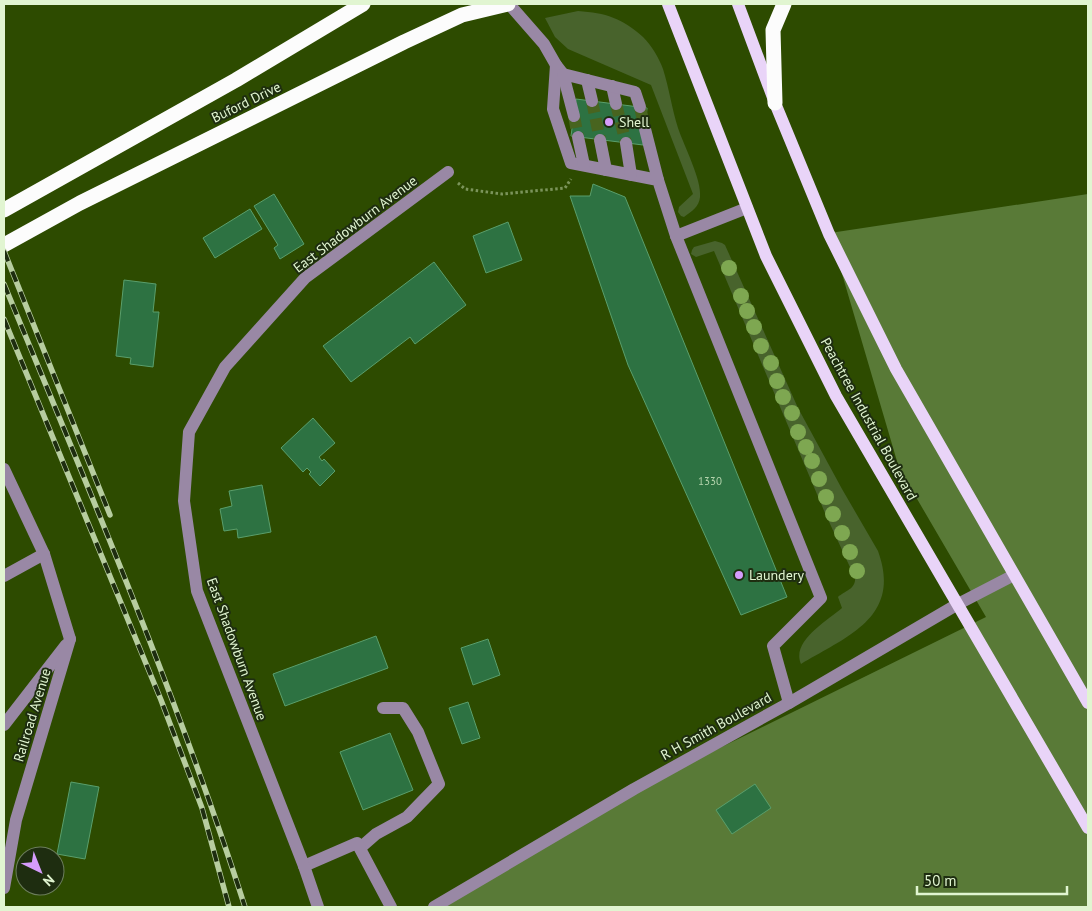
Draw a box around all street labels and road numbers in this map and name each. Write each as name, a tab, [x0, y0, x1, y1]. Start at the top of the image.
street label: Buford Drive	[208, 77, 284, 127]
street label: East Shadowburn Avenue	[289, 172, 421, 276]
street label: Peachtree Industrial Boulevard	[817, 334, 921, 504]
street label: East Shadowburn Avenue	[203, 575, 271, 723]
street label: Railroad Avenue	[9, 666, 55, 764]
street label: R H Smith Boulevard	[657, 688, 775, 764]

